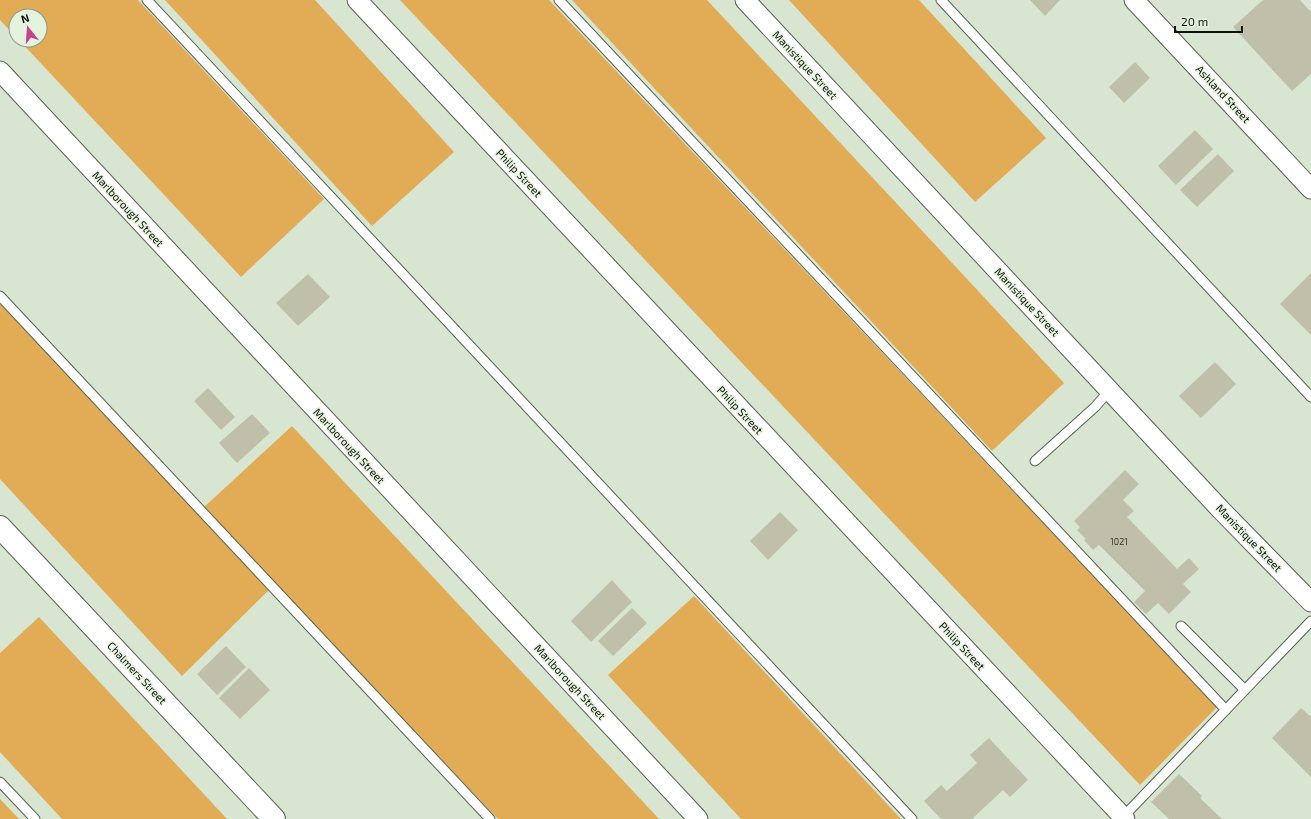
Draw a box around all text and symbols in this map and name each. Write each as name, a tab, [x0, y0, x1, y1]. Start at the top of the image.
north arrow	[8, 8, 48, 48]
scale bar	[1175, 8, 1242, 34]
text: N	[19, 11, 31, 25]
text: 20 m	[1181, 14, 1208, 28]
street label: Manistique Street	[770, 28, 840, 102]
street label: Ashland Street	[1193, 62, 1253, 125]
street label: Philip Street	[494, 146, 545, 199]
street label: Marlborough Street	[90, 168, 167, 249]
street label: Manistique Street	[992, 265, 1062, 339]
street label: Philip Street	[715, 383, 766, 436]
street label: Marlborough Street	[311, 405, 388, 486]
street label: Manistique Street	[1214, 501, 1285, 574]
house number: 1021	[1110, 536, 1128, 547]
street label: Philip Street	[937, 619, 988, 672]
street label: Chalmers Street	[105, 639, 170, 707]
street label: Marlborough Street	[532, 641, 609, 722]

